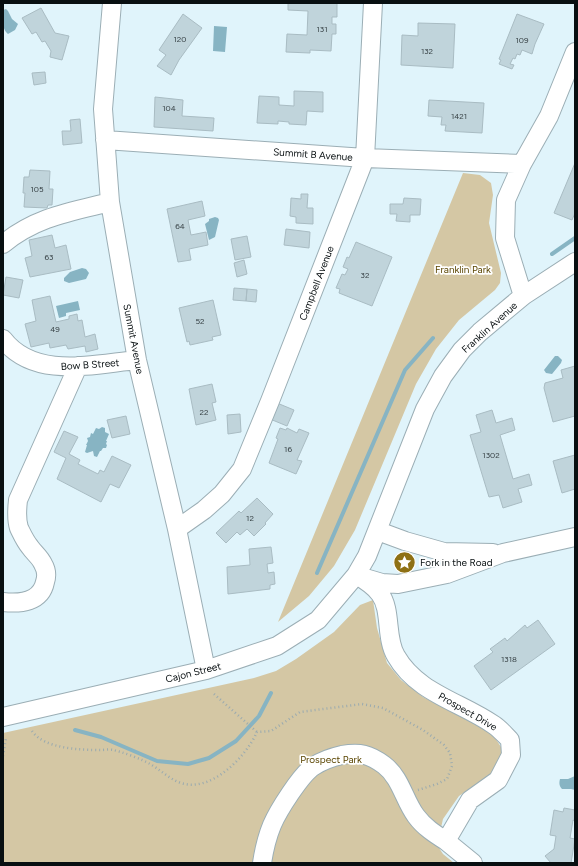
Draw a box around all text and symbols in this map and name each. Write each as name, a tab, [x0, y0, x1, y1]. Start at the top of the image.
house number: 131	[317, 24, 327, 34]
house number: 120	[174, 34, 186, 44]
house number: 109	[516, 35, 529, 45]
house number: 132	[421, 46, 433, 56]
house number: 104	[162, 103, 176, 113]
house number: 1421	[451, 111, 467, 121]
street label: Summit B Avenue	[273, 145, 354, 164]
house number: 105	[30, 184, 44, 194]
house number: 64	[175, 221, 185, 231]
street label: Campbell Avenue	[296, 244, 337, 322]
house number: 63	[45, 252, 53, 262]
park label: Franklin Park	[435, 263, 491, 276]
house number: 32	[361, 270, 369, 280]
street label: Franklin Avenue	[459, 299, 520, 356]
street label: Summit Avenue	[120, 303, 147, 376]
house number: 52	[195, 316, 205, 326]
house number: 49	[50, 324, 60, 334]
street label: Bow B Street	[60, 356, 120, 373]
house number: 22	[200, 407, 208, 417]
house number: 16	[284, 444, 292, 454]
house number: 1302	[482, 450, 500, 460]
house number: 12	[246, 513, 254, 523]
place icon: Fork in the Road	[392, 549, 418, 575]
place label: Fork in the Road	[420, 556, 493, 569]
house number: 1318	[501, 654, 517, 664]
street label: Cajon Street	[164, 659, 222, 686]
street label: Prospect Drive	[436, 689, 500, 734]
park label: Prospect Park	[300, 753, 362, 766]

